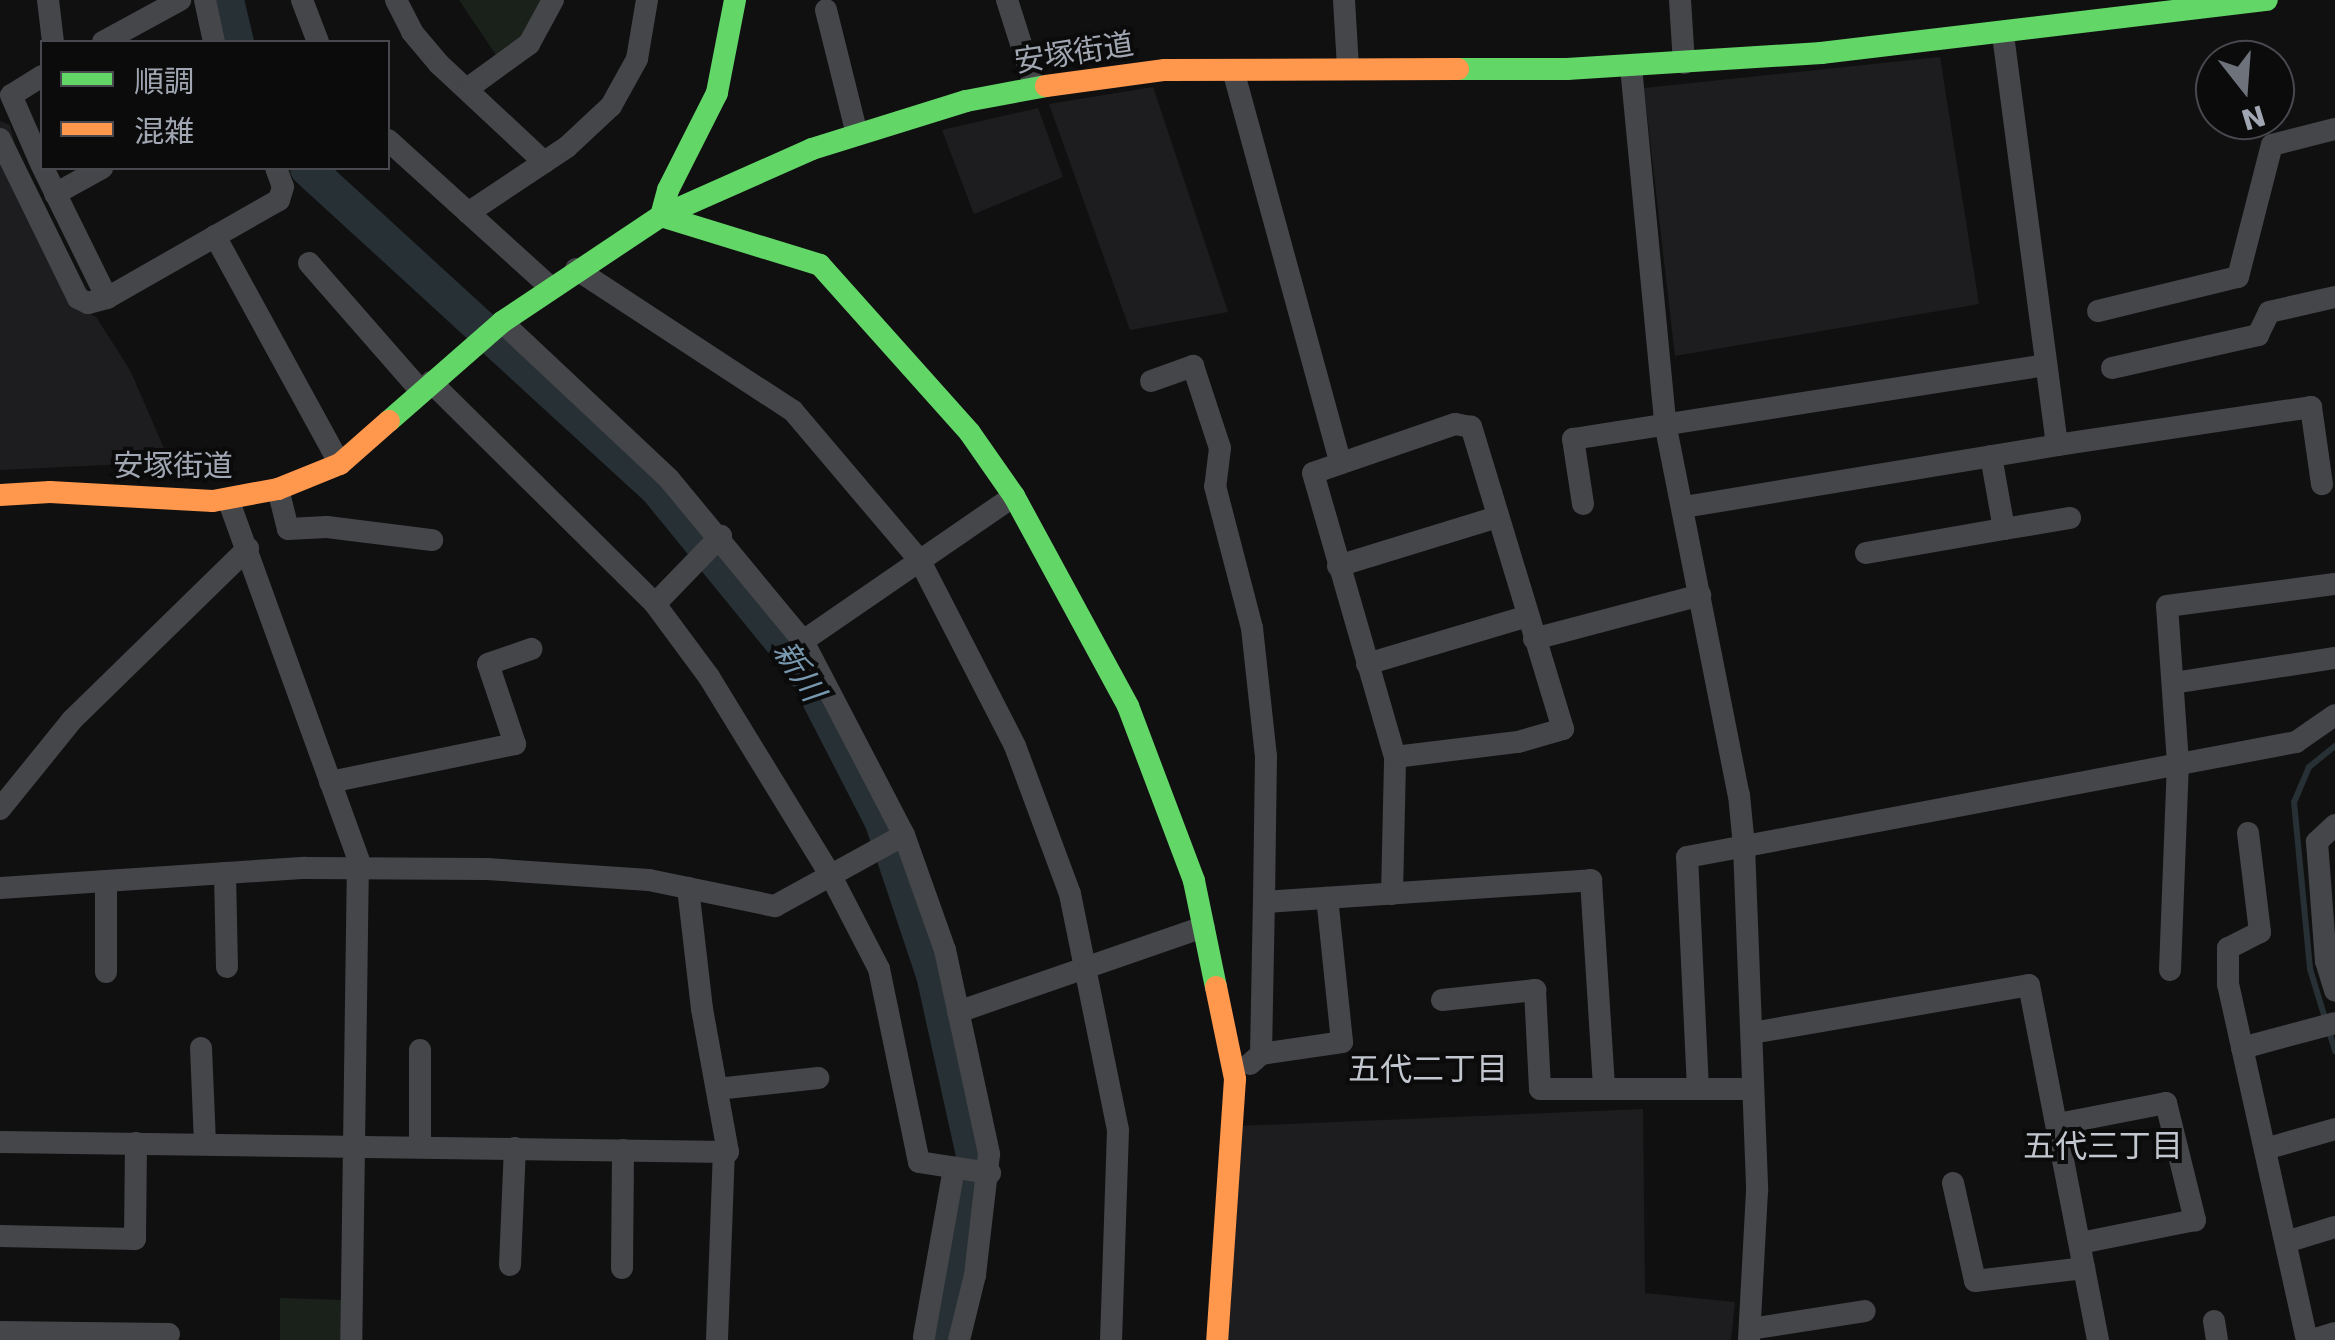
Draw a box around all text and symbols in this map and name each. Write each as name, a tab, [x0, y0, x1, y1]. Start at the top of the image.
street label: 安塚街道	[1012, 26, 1136, 80]
legend	[40, 40, 390, 170]
north arrow	[2195, 40, 2295, 140]
text: 順調	[134, 64, 194, 99]
text: N	[2237, 98, 2269, 136]
text: 混雑	[134, 114, 194, 149]
street label: 安塚街道	[113, 448, 233, 484]
water label: 新川	[765, 634, 833, 708]
district label: 五代二丁目	[1348, 1050, 1508, 1088]
district label: 五代三丁目	[2023, 1127, 2183, 1165]

